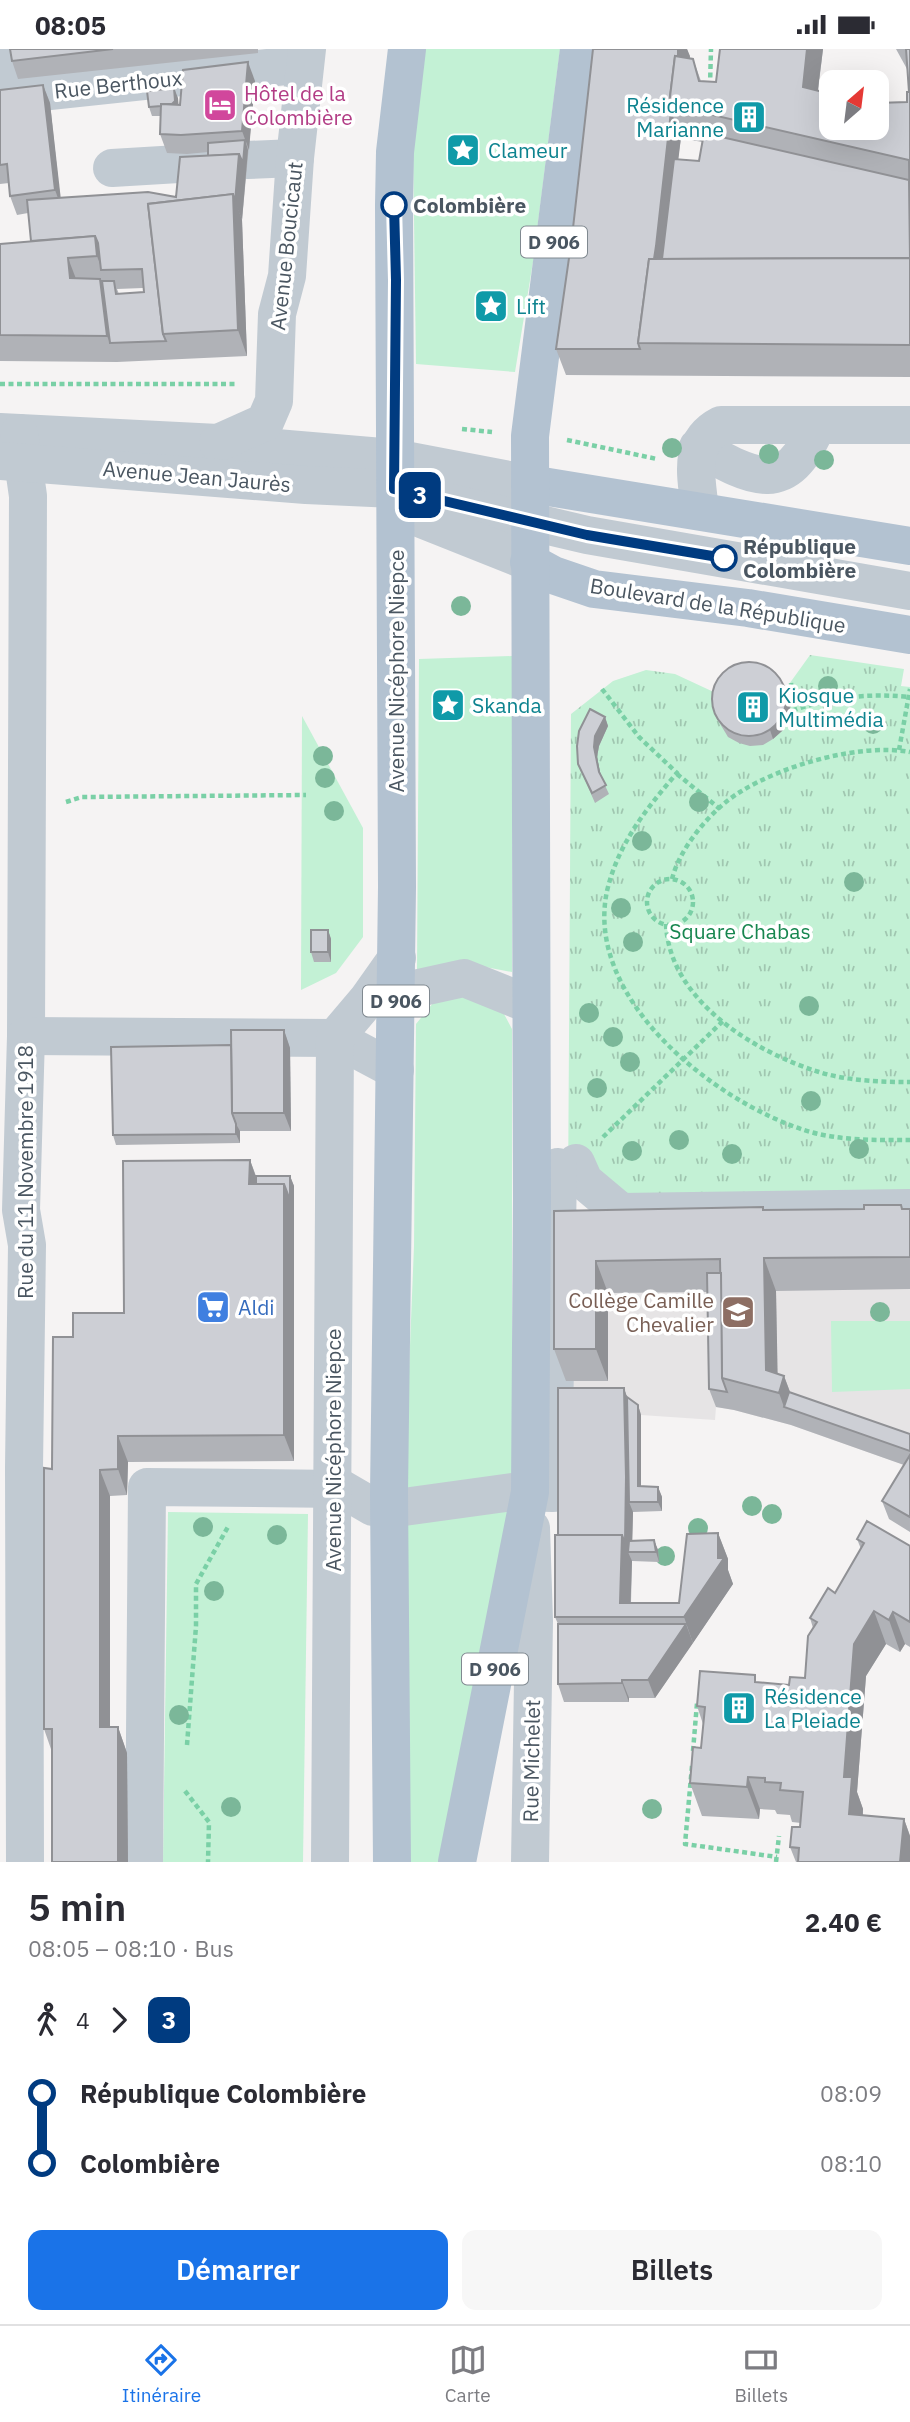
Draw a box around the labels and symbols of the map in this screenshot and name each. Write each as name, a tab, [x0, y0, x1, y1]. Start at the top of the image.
street label: Rue Berthoux	[53, 63, 184, 105]
north arrow	[819, 70, 889, 140]
place label: Hôtel de la Colombière	[244, 79, 353, 131]
hotel icon: Hôtel de la Colombière	[201, 86, 239, 124]
place label: Résidence Marianne	[626, 91, 724, 143]
building icon: Résidence Marianne	[730, 98, 768, 136]
place icon: Clameur	[444, 131, 482, 169]
place label: Clameur	[488, 136, 568, 164]
street label: Avenue Boucicaut	[263, 160, 309, 332]
place label: Colombière	[413, 191, 526, 219]
marker: Colombière	[381, 192, 407, 218]
road number: D 906	[521, 227, 587, 258]
place icon: Lift	[472, 287, 510, 325]
place label: Lift	[516, 292, 546, 320]
street label: Avenue Jean Jaurès	[102, 454, 292, 498]
line badge: 3	[397, 472, 443, 518]
place label: République Colombière	[743, 532, 856, 584]
marker: République Colombière	[711, 545, 737, 571]
street label: Avenue Nicéphore Niepce	[382, 550, 410, 792]
street label: Boulevard de la République	[588, 571, 848, 639]
place label: Kiosque Multimédia	[778, 681, 884, 733]
place icon: Skanda	[429, 686, 467, 724]
building icon: Kiosque Multimédia	[734, 688, 772, 726]
place label: Skanda	[472, 691, 542, 719]
park label: Square Chabas	[669, 917, 811, 945]
road number: D 906	[363, 985, 429, 1017]
street label: Rue du 11 Novembre 1918	[11, 1045, 39, 1299]
place label: Collège Camille Chevalier	[568, 1286, 714, 1338]
supermarket icon: Aldi	[194, 1288, 232, 1326]
place label: Aldi	[238, 1293, 275, 1321]
school or university icon: Collège Camille Chevalier	[719, 1293, 757, 1331]
street label: Avenue Nicéphore Niepce	[319, 1329, 347, 1571]
road number: D 906	[462, 1653, 528, 1685]
place label: Résidence La Pleiade	[764, 1682, 862, 1734]
building icon: Résidence La Pleiade	[720, 1689, 758, 1727]
street label: Rue Michelet	[516, 1699, 546, 1823]

